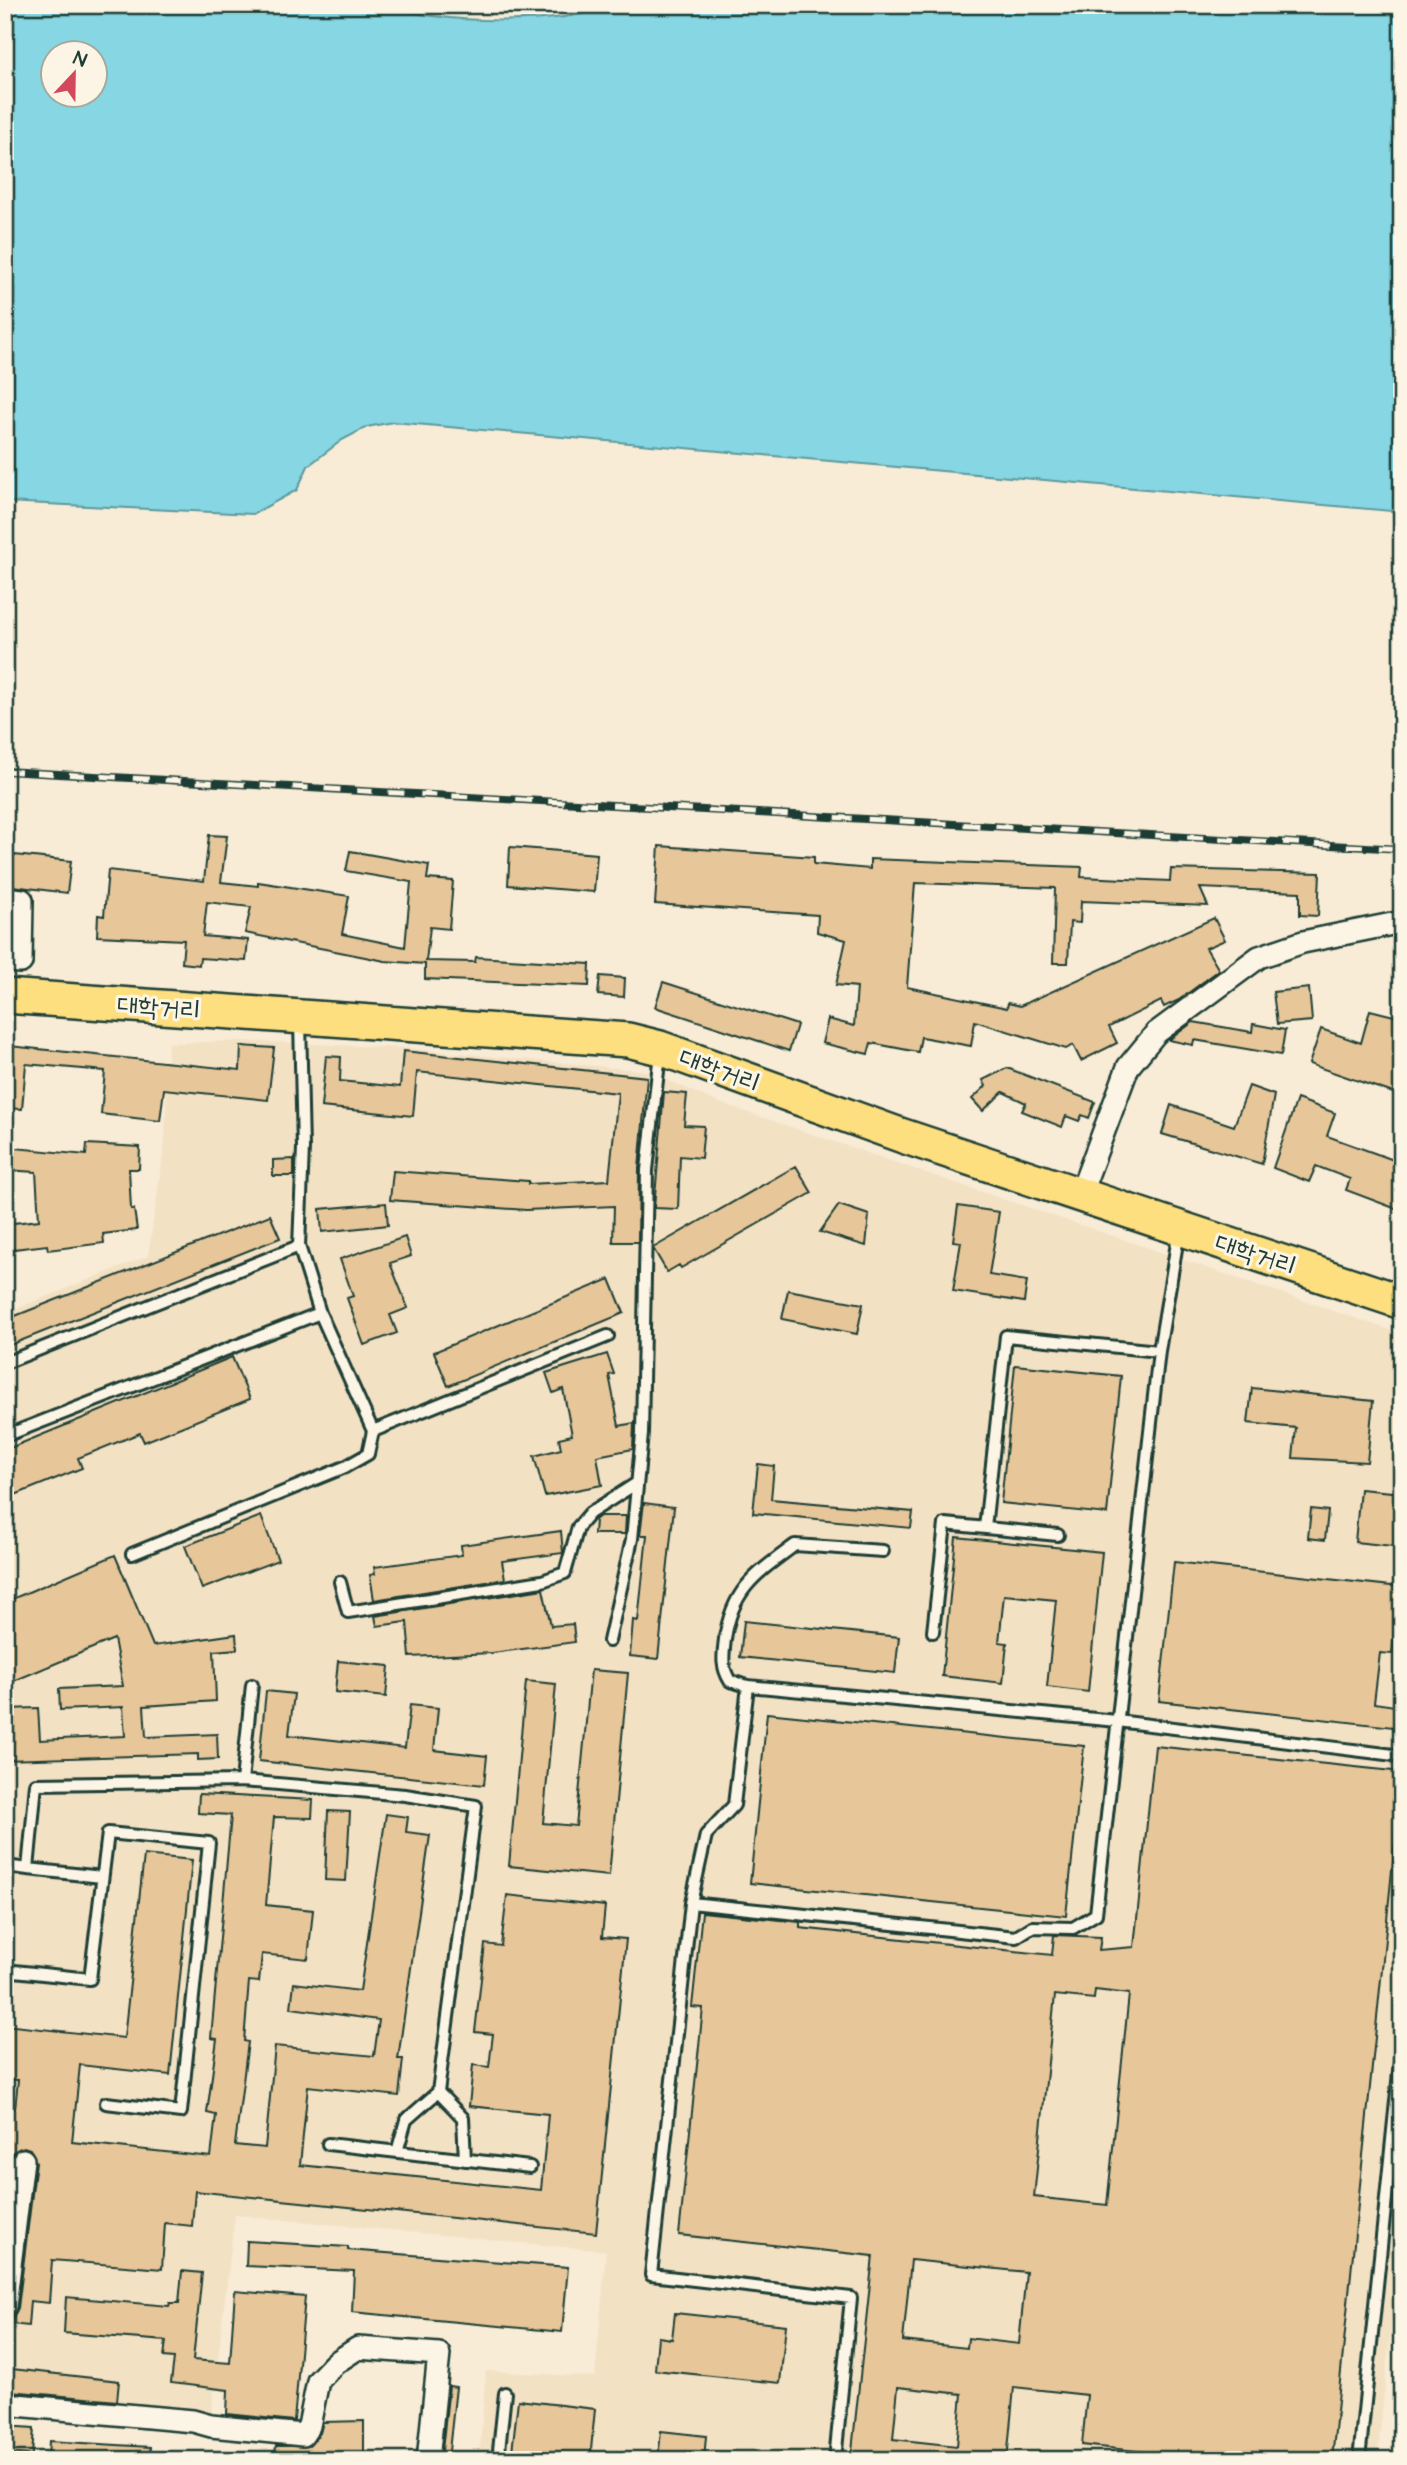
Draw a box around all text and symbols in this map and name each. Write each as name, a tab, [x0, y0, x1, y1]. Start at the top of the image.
north arrow	[38, 38, 108, 108]
text: N	[69, 45, 90, 74]
street label: 대학거리	[116, 987, 202, 1029]
street label: 대학거리	[674, 1040, 765, 1102]
street label: 대학거리	[1210, 1225, 1301, 1285]

